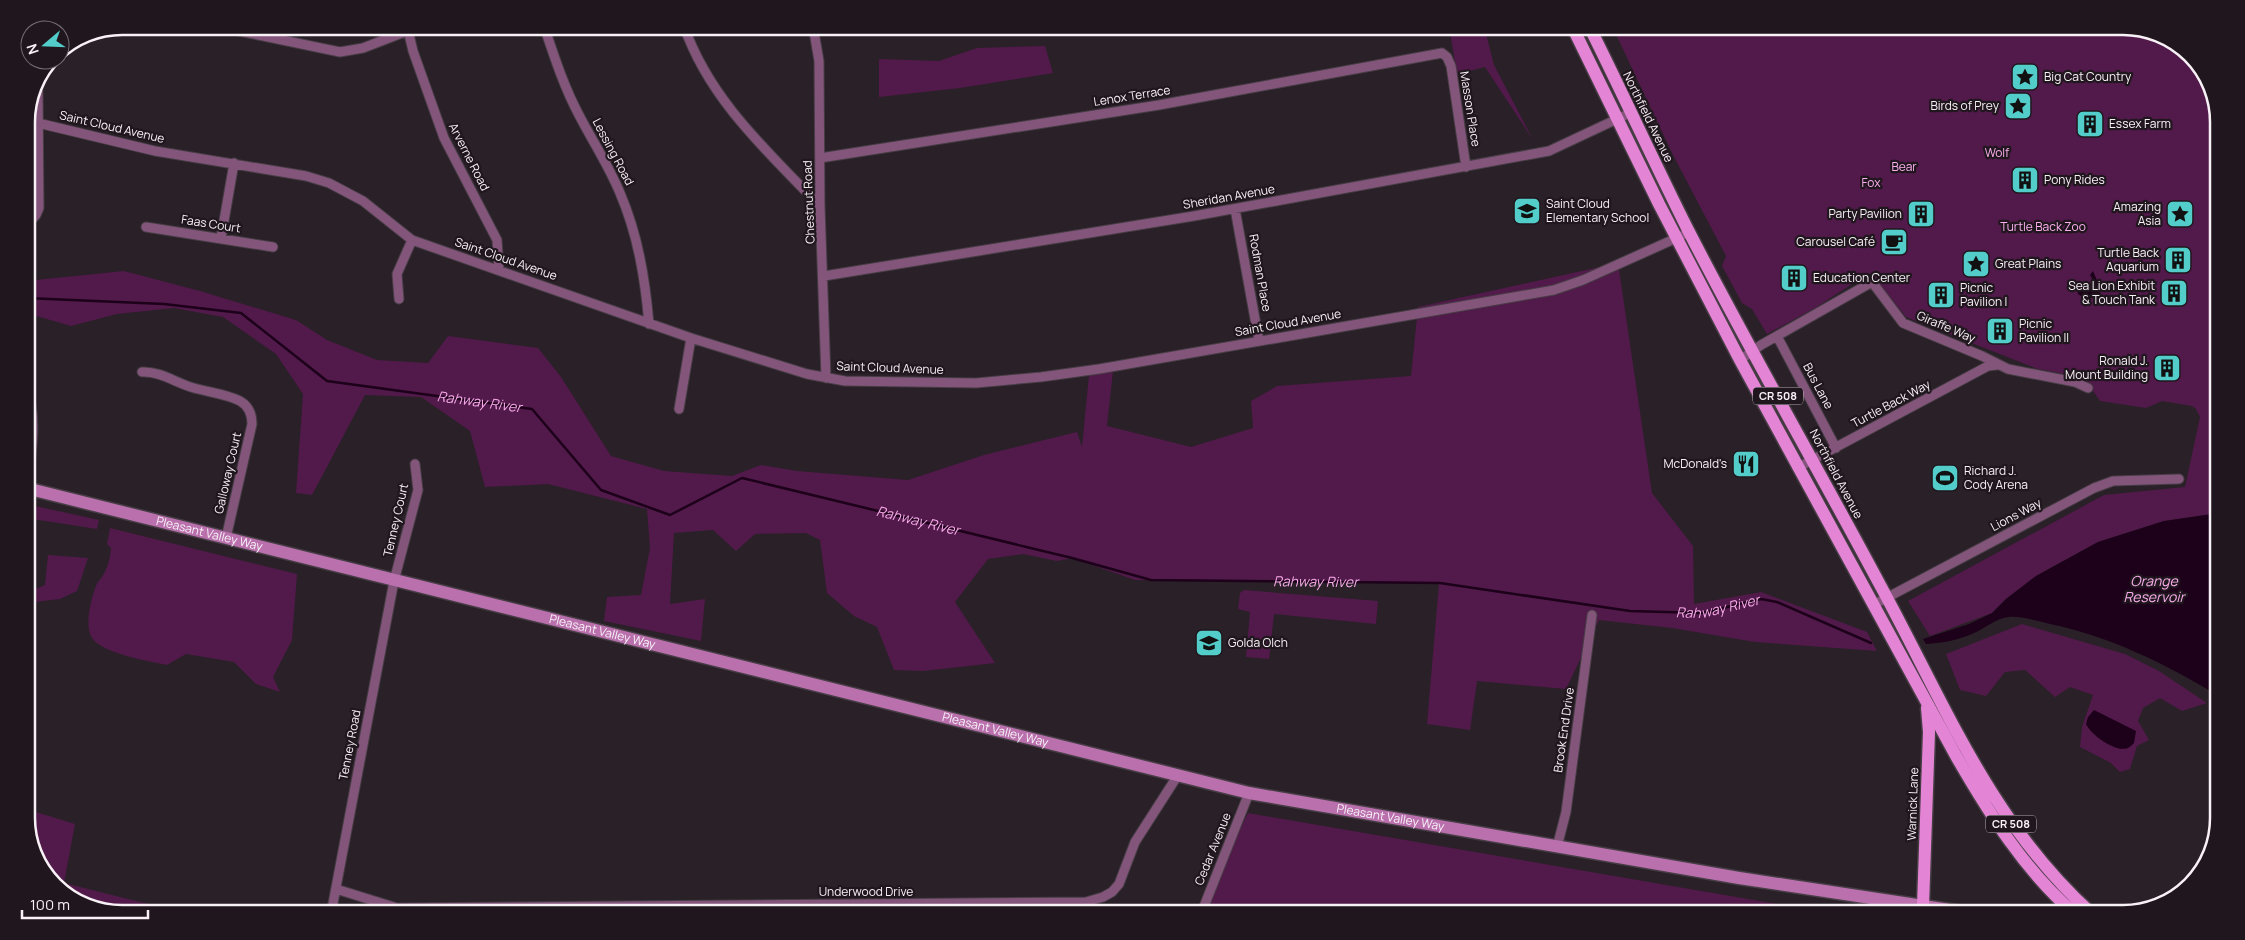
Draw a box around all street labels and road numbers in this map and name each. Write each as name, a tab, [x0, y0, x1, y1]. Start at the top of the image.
street label: Northfield Avenue	[1619, 68, 1678, 165]
street label: Masson Place	[1456, 70, 1485, 148]
street label: Lenox Terrace	[1092, 81, 1172, 110]
street label: Saint Cloud Avenue	[58, 106, 166, 147]
street label: Lessing Road	[589, 115, 638, 188]
street label: Arverne Road	[445, 120, 494, 194]
street label: Chestnut Road	[799, 160, 818, 244]
street label: Sheridan Avenue	[1182, 180, 1276, 213]
street label: Faas Court	[180, 210, 242, 237]
street label: Saint Cloud Avenue	[453, 233, 560, 284]
street label: Rodman Place	[1245, 233, 1276, 313]
street label: Saint Cloud Avenue	[1234, 305, 1342, 340]
street label: Giraffe Way	[1914, 307, 1979, 347]
street label: Saint Cloud Avenue	[836, 357, 944, 378]
street label: Bus Lane	[1799, 360, 1838, 412]
street label: Turtle Back Way	[1848, 375, 1934, 432]
road number: CR 508	[1753, 388, 1803, 404]
street label: Northfield Avenue	[1806, 426, 1867, 522]
street label: Galloway Court	[210, 430, 245, 515]
street label: Tenney Court	[379, 481, 412, 558]
street label: Lions Way	[1987, 494, 2045, 535]
street label: Pleasant Valley Way	[155, 512, 265, 555]
street label: Pleasant Valley Way	[548, 610, 658, 653]
street label: Brook End Drive	[1549, 686, 1578, 774]
street label: Tenney Road	[334, 708, 365, 782]
street label: Pleasant Valley Way	[941, 708, 1051, 751]
street label: Warnick Lane	[1903, 767, 1922, 841]
street label: Pleasant Valley Way	[1335, 799, 1446, 835]
street label: Cedar Avenue	[1190, 810, 1235, 888]
road number: CR 508	[1986, 816, 2036, 832]
street label: Underwood Drive	[819, 883, 913, 900]

